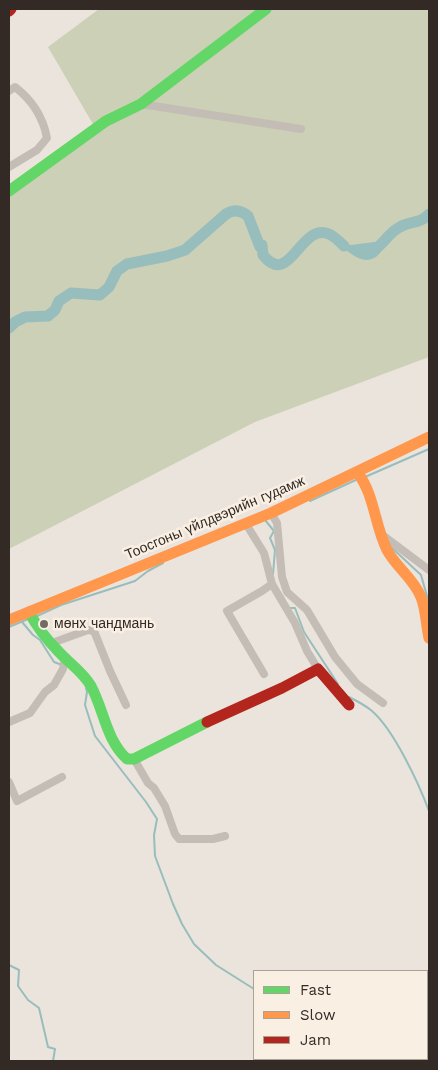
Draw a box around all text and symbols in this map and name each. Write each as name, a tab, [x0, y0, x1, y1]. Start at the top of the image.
street label: Тоосгоны үйлдвэрийн гудамж	[123, 472, 307, 564]
place label: мөнх чандмань	[54, 616, 154, 632]
marker: мөнх чандмань	[38, 618, 50, 630]
legend	[253, 970, 428, 1060]
text: Fast	[300, 981, 331, 999]
text: Slow	[300, 1006, 336, 1024]
text: Jam	[300, 1031, 331, 1049]

